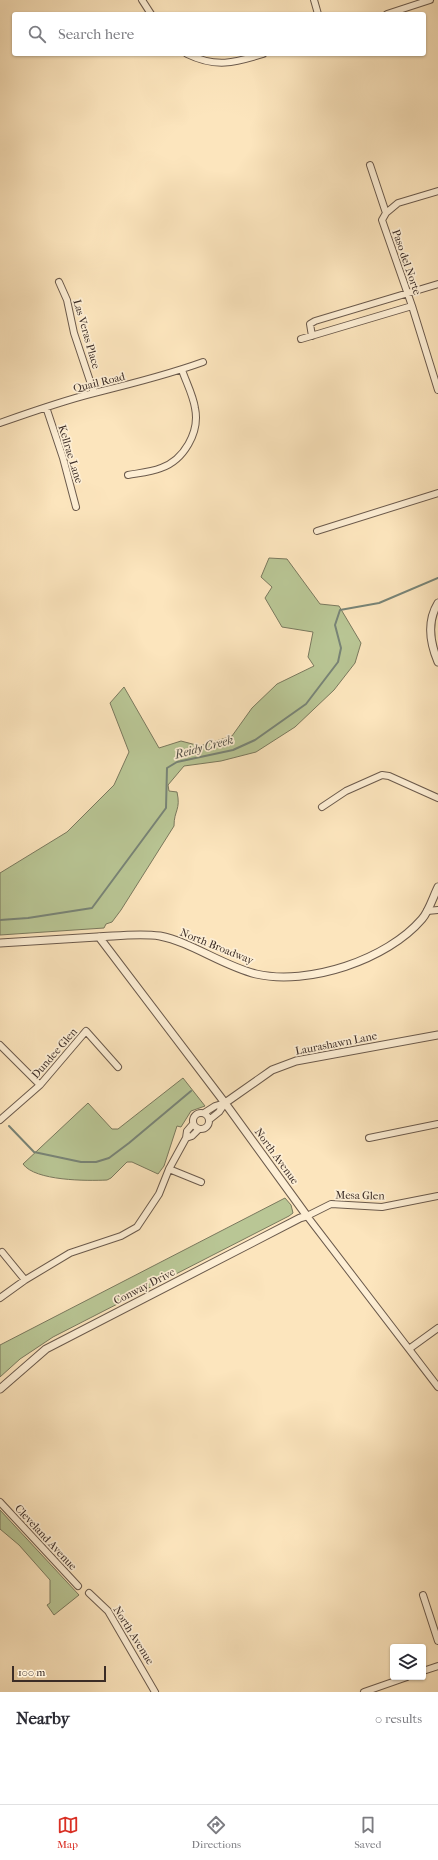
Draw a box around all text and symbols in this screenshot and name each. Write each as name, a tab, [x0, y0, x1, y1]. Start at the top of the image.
search box	[12, 12, 426, 56]
icon: search	[26, 23, 48, 45]
text: Search here	[58, 25, 134, 43]
street label: Paso del Norte	[389, 228, 424, 297]
street label: Las Veras Place	[70, 298, 103, 371]
street label: Quail Road	[72, 370, 127, 395]
street label: Kellrae Lane	[55, 423, 86, 485]
water label: Reidy Creek	[172, 732, 235, 762]
street label: North Broadway	[178, 926, 256, 968]
street label: Dundee Glen	[29, 1025, 80, 1081]
street label: Laurashawn Lane	[294, 1029, 379, 1058]
street label: North Avenue	[252, 1126, 302, 1187]
street label: Mesa Glen	[335, 1189, 385, 1202]
street label: Conway Drive	[111, 1265, 178, 1307]
street label: Cleveland Avenue	[12, 1502, 80, 1573]
street label: North Avenue	[110, 1604, 157, 1667]
map controls	[390, 1644, 426, 1680]
button: layers	[390, 1644, 426, 1680]
scale bar	[12, 1664, 106, 1683]
text: 100 m	[18, 1666, 46, 1679]
text: Nearby	[16, 1708, 70, 1728]
text: 0 results	[375, 1711, 422, 1726]
tab: Map	[57, 1814, 79, 1851]
tab: Directions	[192, 1814, 241, 1851]
tab: Saved	[354, 1814, 381, 1851]

